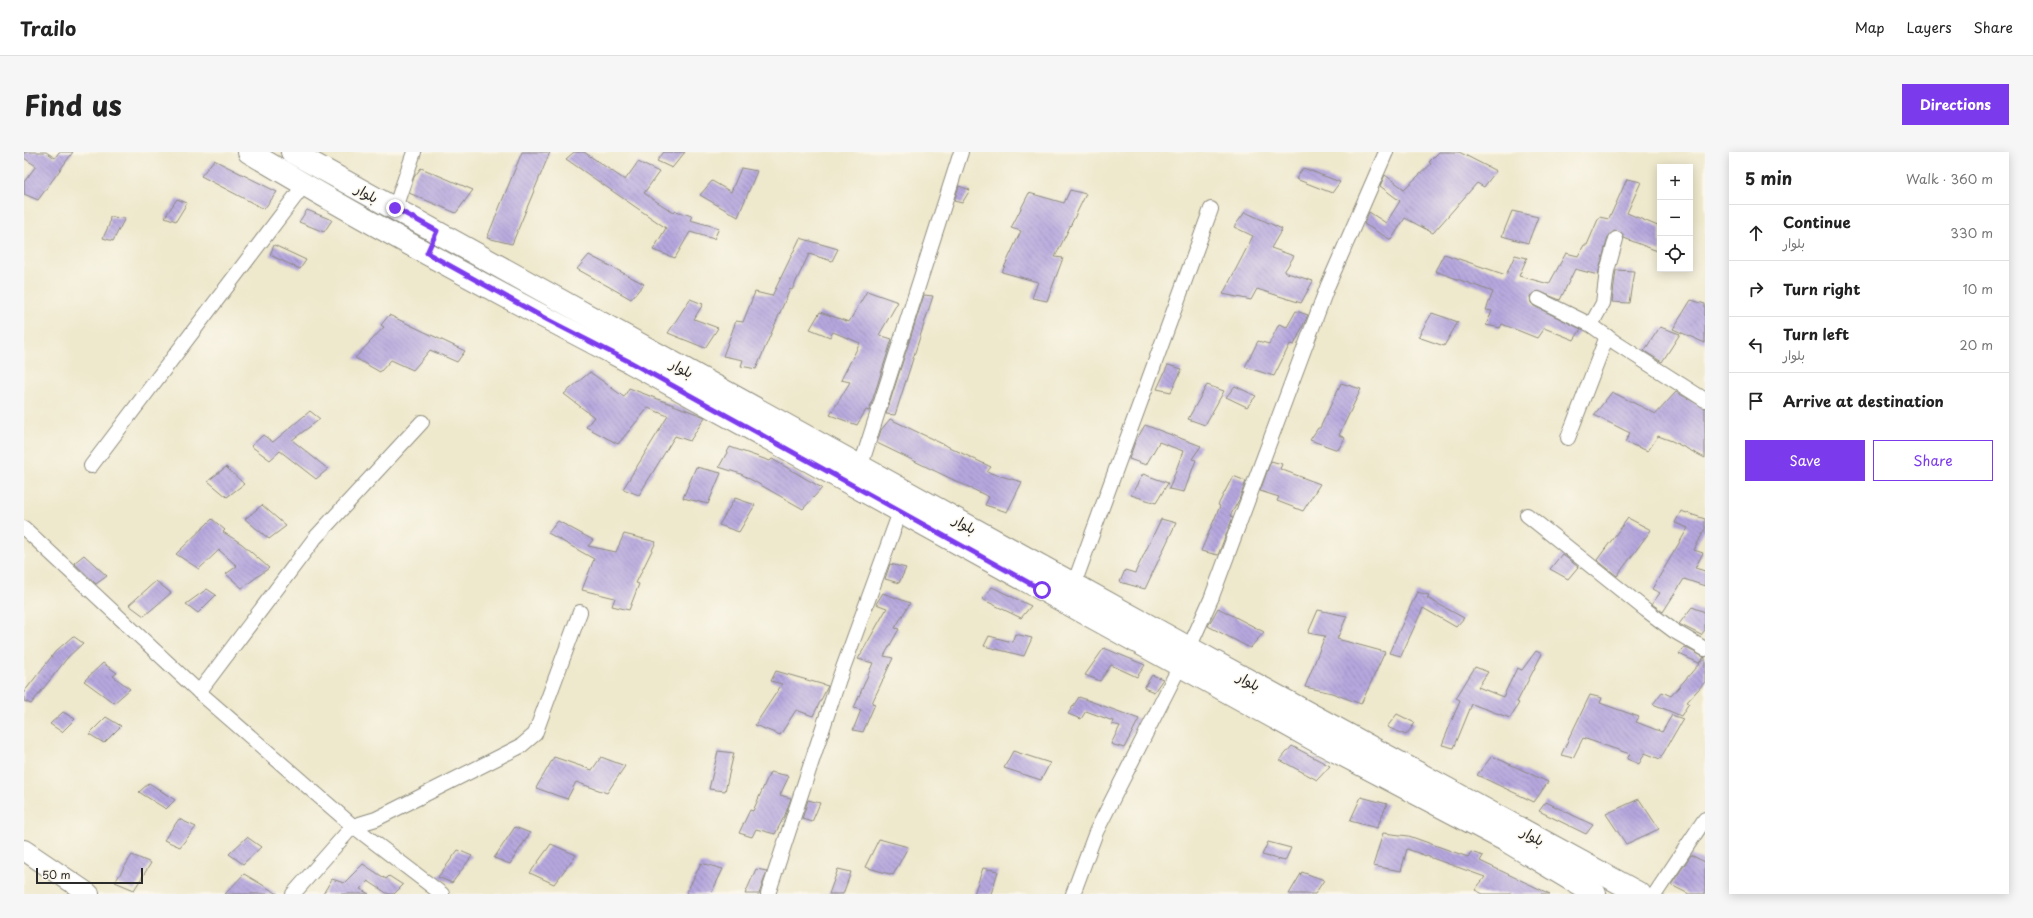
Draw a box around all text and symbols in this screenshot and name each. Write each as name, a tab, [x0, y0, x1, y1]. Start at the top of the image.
text: Trailo	[20, 14, 76, 42]
text: Map	[1855, 17, 1885, 38]
text: Layers	[1907, 17, 1952, 38]
text: Share	[1974, 17, 2013, 38]
text: Find us	[24, 83, 122, 126]
button: Directions	[1902, 84, 2009, 125]
map controls	[1657, 164, 1693, 272]
button: +	[1657, 164, 1693, 200]
text: 5 min	[1745, 165, 1792, 191]
text: Walk · 360 m	[1906, 169, 1993, 188]
street label: بلوار	[351, 178, 382, 208]
route end	[386, 199, 404, 217]
button: −	[1657, 200, 1693, 236]
text: Continue	[1783, 210, 1851, 233]
icon: ahead	[1745, 222, 1767, 244]
text: 330 m	[1950, 223, 1993, 242]
text: بلوار	[1783, 233, 1805, 252]
button: locate	[1657, 236, 1693, 272]
text: Turn right	[1783, 277, 1860, 300]
icon: right	[1745, 278, 1767, 300]
text: 10 m	[1963, 279, 1993, 298]
text: Turn left	[1783, 322, 1849, 345]
icon: left	[1745, 334, 1767, 356]
text: 20 m	[1959, 335, 1993, 354]
text: بلوار	[1783, 345, 1805, 364]
street label: بلوار	[666, 353, 697, 383]
text: Arrive at destination	[1783, 389, 1944, 412]
icon: arrive	[1745, 390, 1767, 412]
button: Save	[1745, 440, 1865, 481]
button: Share	[1873, 440, 1993, 481]
street label: بلوار	[949, 509, 980, 539]
route start	[1033, 581, 1051, 599]
street label: بلوار	[1233, 666, 1264, 696]
street label: بلوار	[1517, 821, 1548, 851]
scale bar	[36, 866, 143, 885]
text: 50 m	[42, 866, 71, 883]

